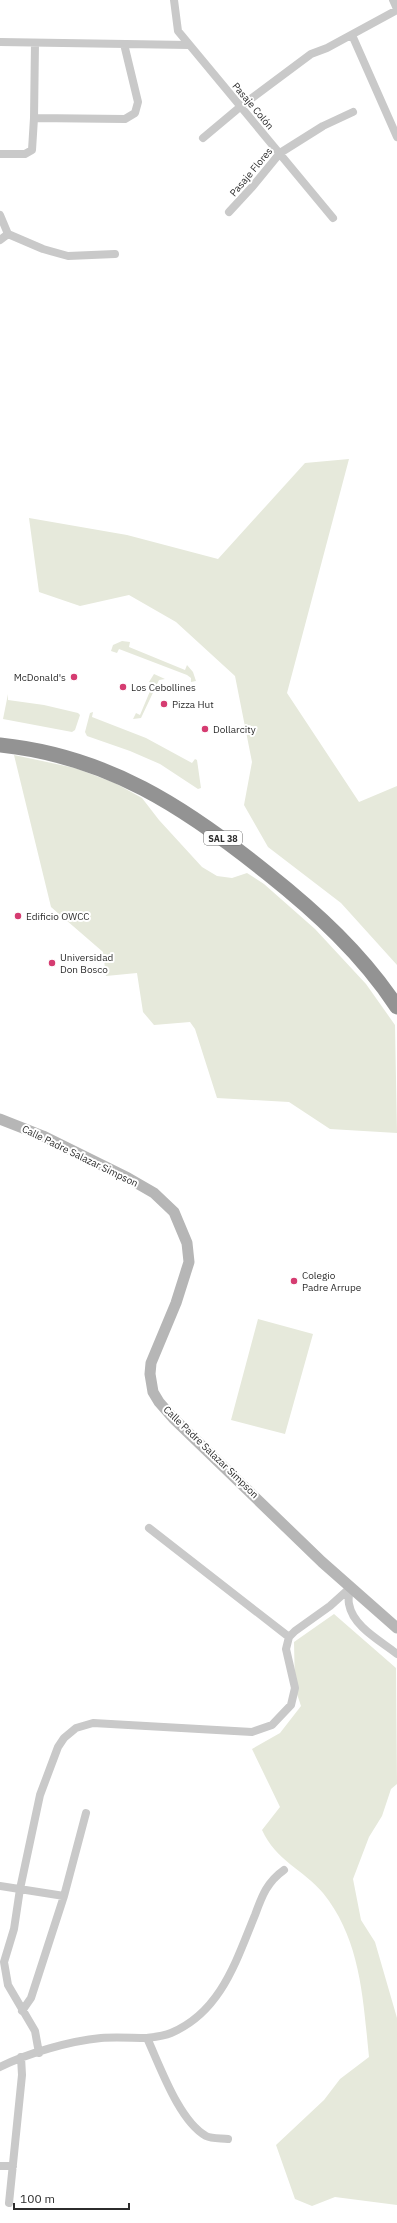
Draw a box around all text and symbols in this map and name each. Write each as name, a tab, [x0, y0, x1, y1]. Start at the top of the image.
street label: Pasaje Colón	[229, 80, 277, 132]
street label: Pasaje Flores	[227, 145, 275, 199]
place label: McDonald's	[14, 671, 66, 684]
marker: McDonald's	[69, 672, 79, 682]
place label: Los Cebollines	[131, 681, 196, 694]
marker: Los Cebollines	[118, 682, 128, 692]
place label: Pizza Hut	[172, 698, 214, 711]
marker: Pizza Hut	[159, 699, 169, 709]
place label: Dollarcity	[213, 723, 256, 736]
marker: Dollarcity	[200, 724, 210, 734]
road number: SAL 38	[204, 831, 242, 845]
place label: Edificio OWCC	[26, 910, 89, 923]
marker: Edificio OWCC	[13, 911, 23, 921]
place label: Universidad Don Bosco	[60, 951, 113, 976]
marker: Universidad Don Bosco	[47, 958, 57, 968]
street label: Calle Padre Salazar Simpson	[20, 1122, 140, 1190]
place label: Colegio Padre Arrupe	[302, 1269, 362, 1294]
marker: Colegio Padre Arrupe	[289, 1276, 299, 1286]
street label: Calle Padre Salazar Simpson	[161, 1403, 261, 1501]
scale bar	[14, 2185, 129, 2211]
text: 100 m	[20, 2191, 55, 2206]

